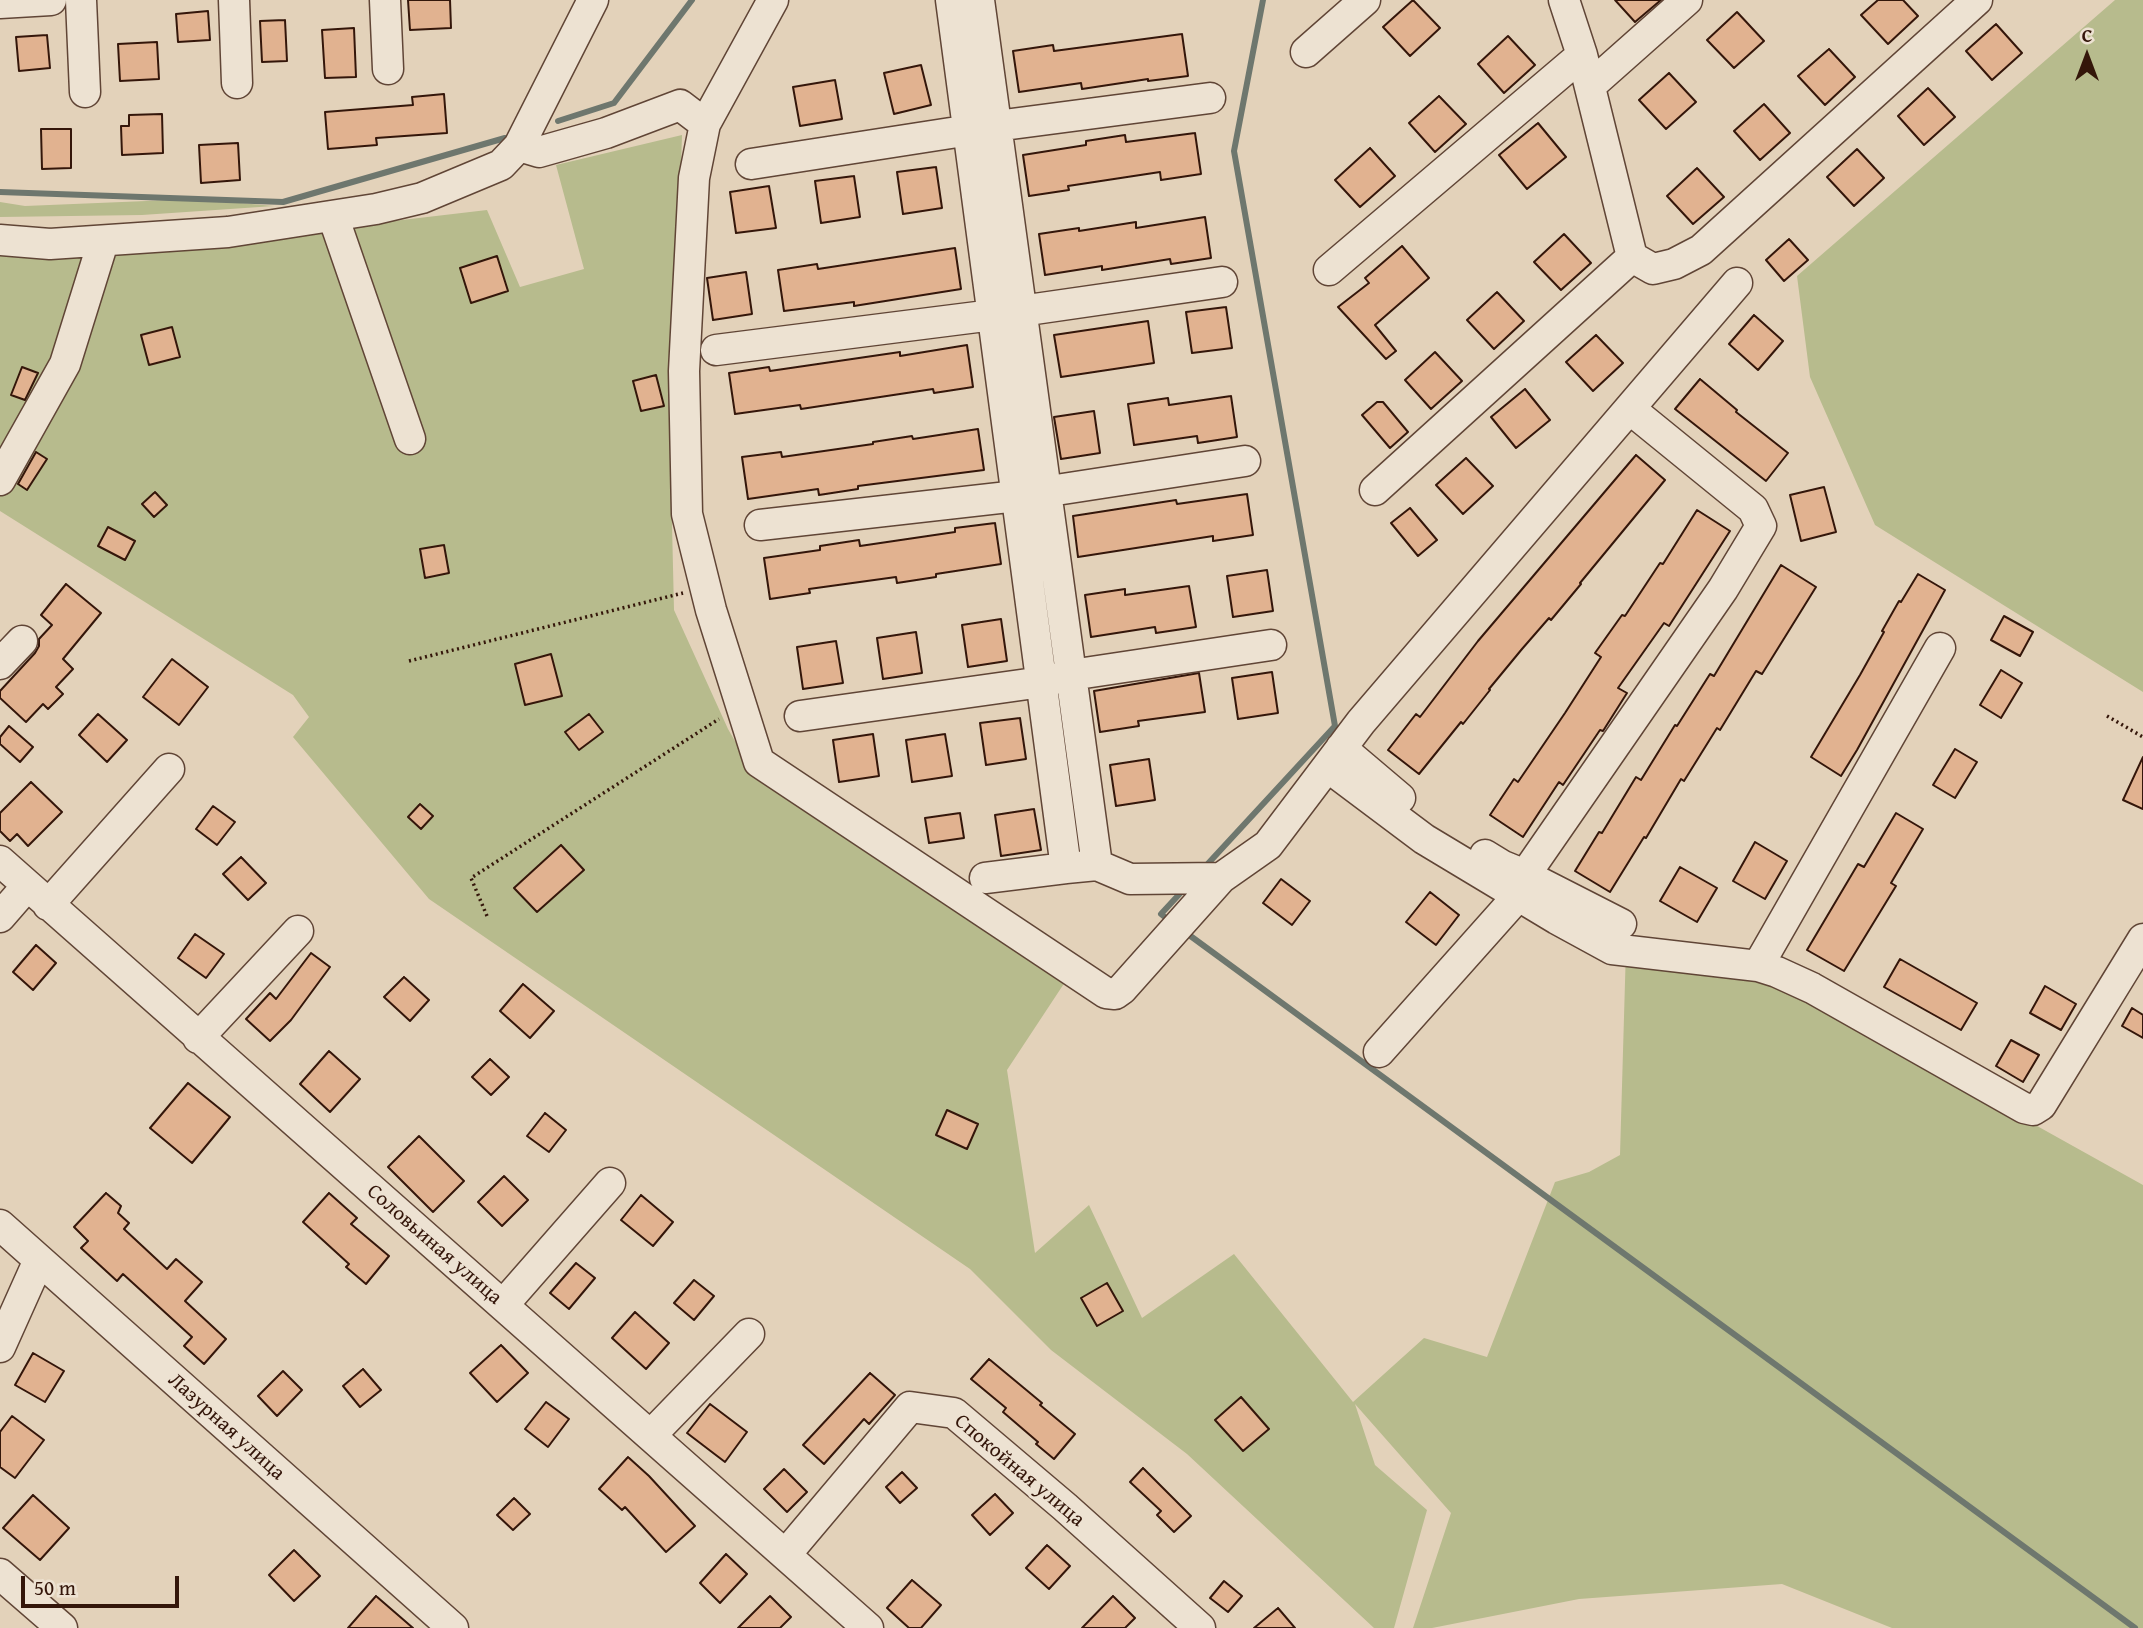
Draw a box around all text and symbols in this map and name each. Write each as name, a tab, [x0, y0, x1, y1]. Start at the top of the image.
north arrow	[2052, 21, 2122, 91]
text: С	[2082, 21, 2092, 49]
street label: Соловьиная улица	[361, 1179, 507, 1311]
street label: Лазурная улица	[162, 1368, 290, 1486]
street label: Спокойная улица	[949, 1409, 1089, 1533]
scale bar	[24, 1562, 182, 1606]
text: 50 m	[34, 1572, 76, 1603]

